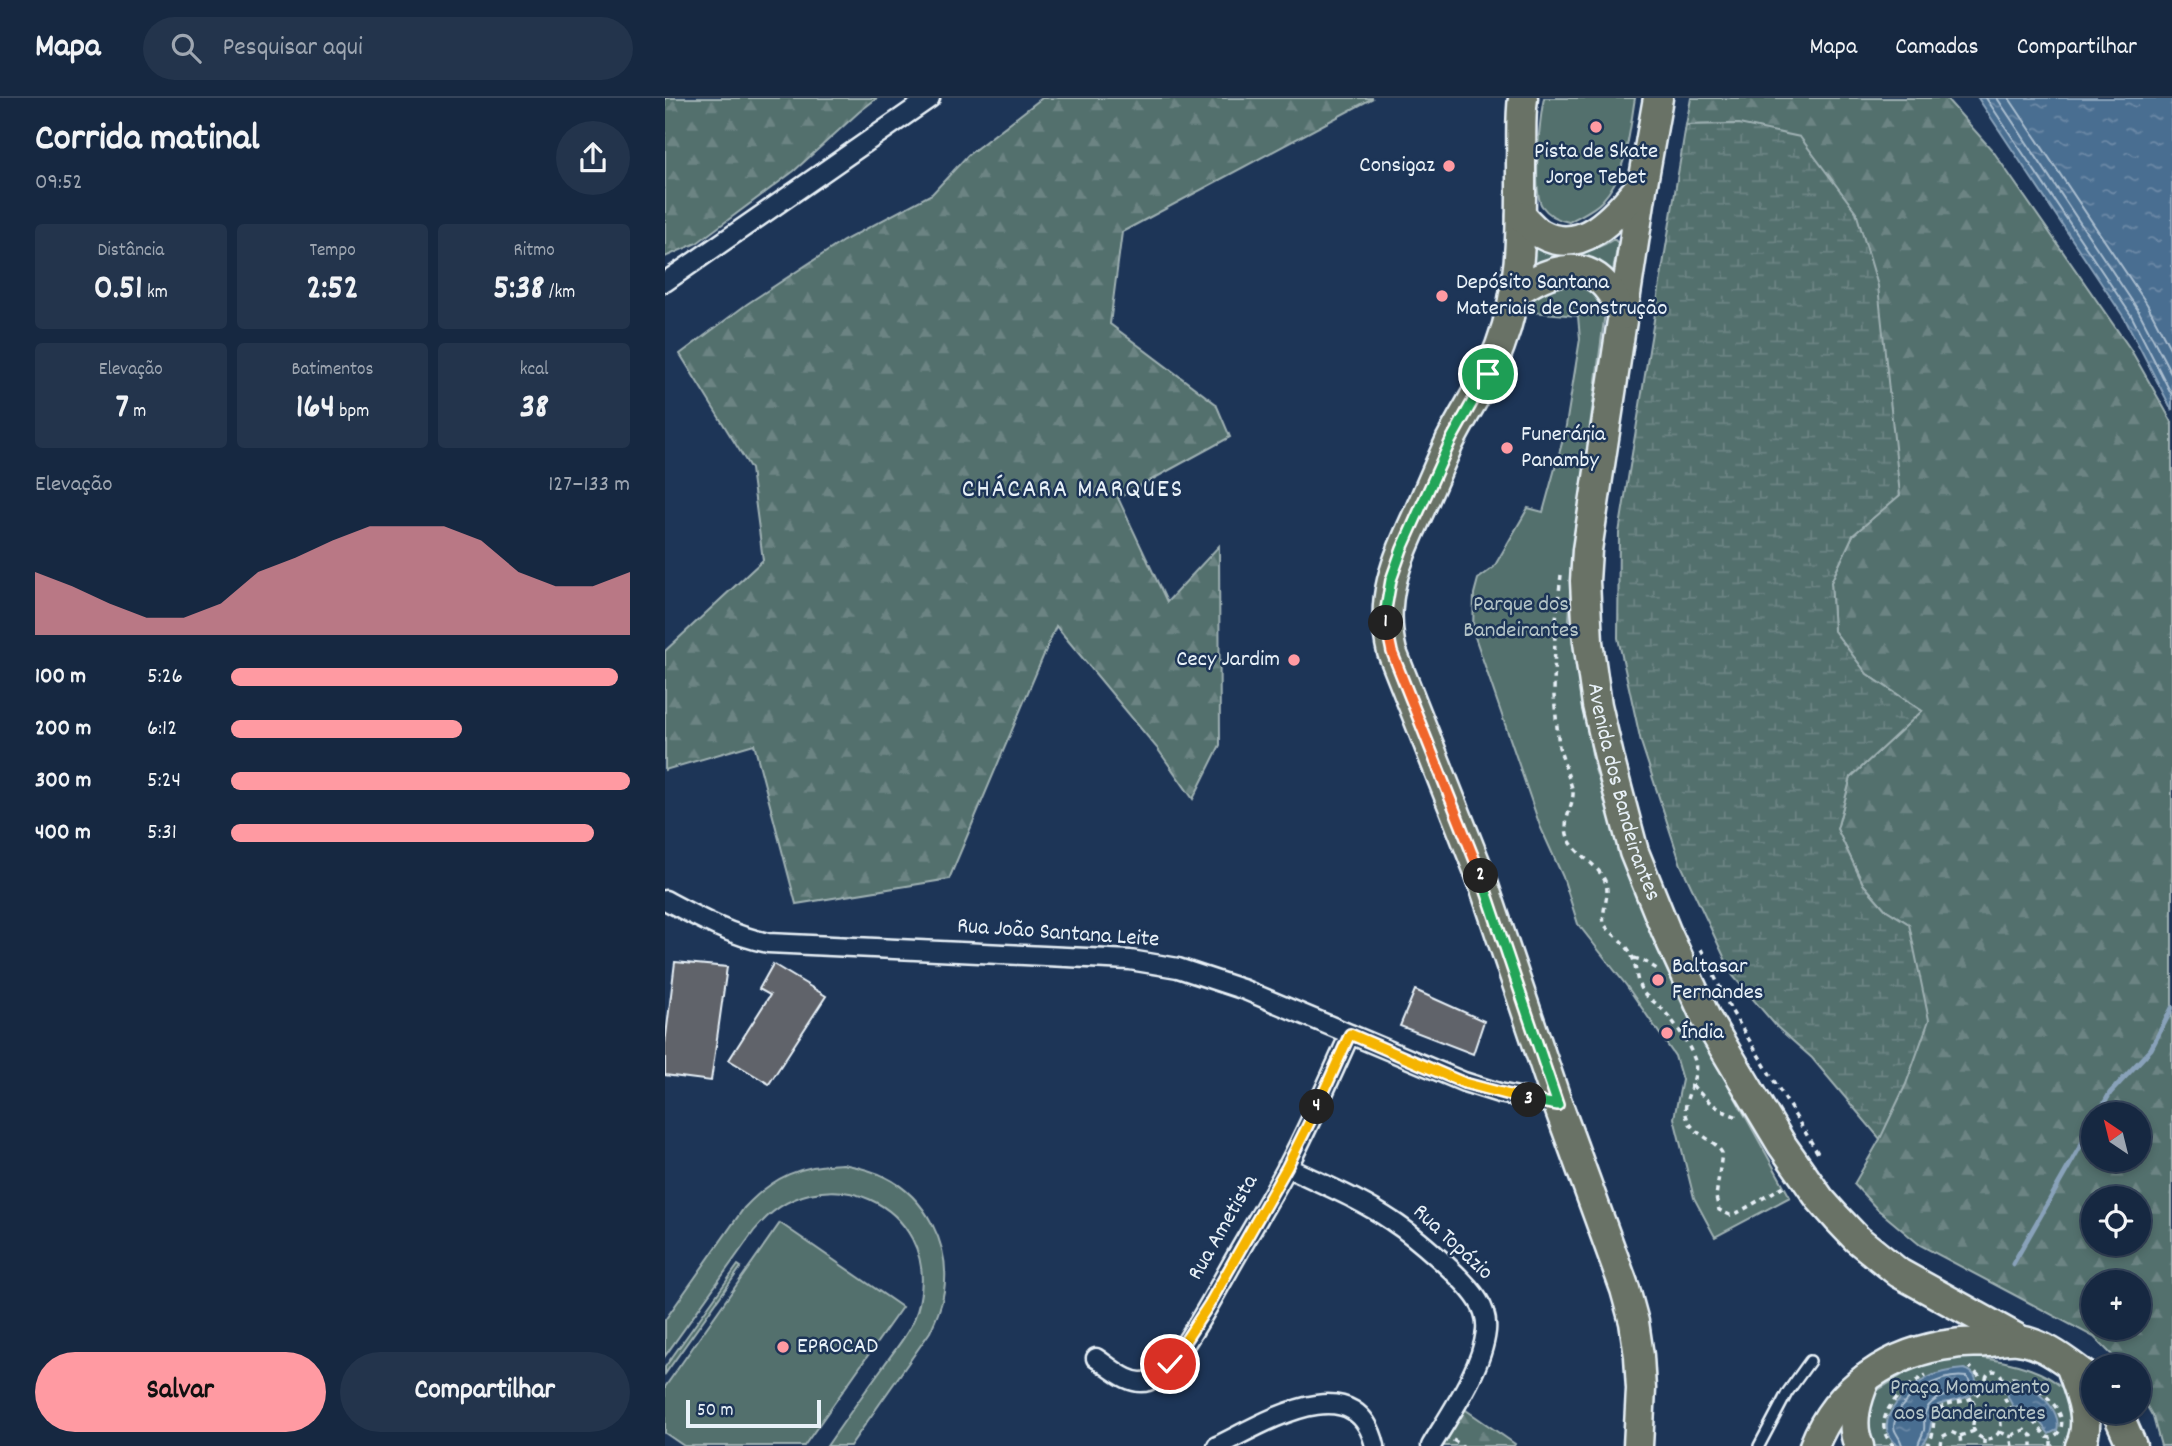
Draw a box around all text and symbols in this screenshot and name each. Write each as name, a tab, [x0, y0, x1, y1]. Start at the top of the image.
search box	[143, 17, 633, 80]
text: Mapa	[35, 25, 101, 72]
icon: search	[167, 29, 205, 67]
text: Pesquisar aqui	[223, 30, 363, 67]
text: Mapa	[1810, 31, 1857, 65]
text: Camadas	[1895, 31, 1979, 65]
text: Compartilhar	[2017, 31, 2137, 65]
text: Corrida matinal	[35, 113, 260, 168]
marker: Pista de Skate Jorge Tebet	[1588, 119, 1604, 135]
button: share	[556, 121, 630, 195]
place label: Pista de Skate Jorge Tebet	[1534, 136, 1658, 195]
place label: Consigaz	[1359, 150, 1435, 183]
marker: Consigaz	[1441, 158, 1457, 174]
text: 09:52	[35, 167, 83, 200]
text: Distância	[98, 238, 164, 265]
text: Tempo	[309, 238, 356, 265]
text: Ritmo	[514, 238, 555, 265]
text: 0.51	[94, 265, 143, 315]
text: 2:52	[306, 265, 359, 315]
text: 5:38	[493, 265, 545, 315]
place label: Depósito Santana Materiais de Construção	[1456, 267, 1668, 326]
text: km	[143, 280, 168, 307]
text: /km	[545, 280, 575, 307]
marker: Depósito Santana Materiais de Construção	[1434, 288, 1450, 304]
pin	[1458, 344, 1518, 404]
icon: arrive	[1469, 355, 1507, 393]
text: Elevação	[99, 357, 163, 384]
text: Batimentos	[291, 357, 374, 384]
text: kcal	[520, 357, 549, 384]
text: 7	[115, 384, 129, 434]
text: 164	[296, 384, 335, 434]
text: 38	[519, 384, 549, 434]
text: m	[129, 399, 146, 426]
text: bpm	[335, 399, 369, 426]
place label: Funerária Panamby	[1521, 419, 1607, 478]
marker: Funerária Panamby	[1499, 440, 1515, 456]
text: Elevação	[35, 469, 112, 502]
text: 127–133 m	[548, 469, 630, 502]
district label: CHÁCARA MARQUES	[962, 472, 1184, 509]
park label: Parque dos Bandeirantes	[1463, 589, 1579, 648]
pin: 1	[1369, 606, 1403, 640]
text: 1	[1383, 609, 1388, 636]
place label: Cecy Jardim	[1176, 644, 1280, 677]
marker: Cecy Jardim	[1286, 652, 1302, 668]
text: 100 m	[35, 661, 86, 694]
text: 5:26	[147, 661, 183, 694]
street label: Avenida dos Bandeirantes	[1578, 681, 1669, 906]
text: 200 m	[35, 713, 91, 746]
text: 6:12	[147, 713, 177, 746]
text: 300 m	[35, 765, 91, 798]
text: 5:24	[147, 765, 181, 798]
text: 400 m	[35, 817, 91, 850]
text: 5:31	[147, 817, 177, 850]
pin: 2	[1463, 858, 1499, 894]
text: 2	[1476, 862, 1485, 889]
street label: Rua João Santana Leite	[956, 910, 1160, 958]
place label: Baltasar Fernandes	[1672, 951, 1764, 1010]
marker: Baltasar Fernandes	[1650, 972, 1666, 988]
place label: Índia	[1681, 1017, 1725, 1050]
marker: Índia	[1659, 1025, 1675, 1041]
pin: 3	[1511, 1082, 1547, 1118]
text: 3	[1524, 1086, 1533, 1113]
pin: 4	[1299, 1090, 1335, 1124]
text: 4	[1313, 1093, 1320, 1120]
north arrow	[2081, 1102, 2151, 1172]
map controls	[2081, 1102, 2151, 1424]
street label: Rua Ametista	[1180, 1168, 1268, 1287]
button: locate	[2081, 1186, 2151, 1256]
street label: Rua Topázio	[1404, 1197, 1500, 1289]
button: +	[2081, 1270, 2151, 1340]
place label: EPROCAD	[797, 1331, 878, 1364]
pin	[1140, 1334, 1200, 1394]
marker: EPROCAD	[775, 1339, 791, 1355]
icon: check	[1151, 1345, 1189, 1383]
button: Salvar	[35, 1352, 326, 1432]
button: Compartilhar	[340, 1352, 630, 1432]
button: −	[2081, 1354, 2151, 1424]
park label: Praça Momumento aos Bandeirantes	[1890, 1372, 2050, 1431]
scale bar	[686, 1397, 821, 1429]
text: 50 m	[697, 1398, 734, 1425]

